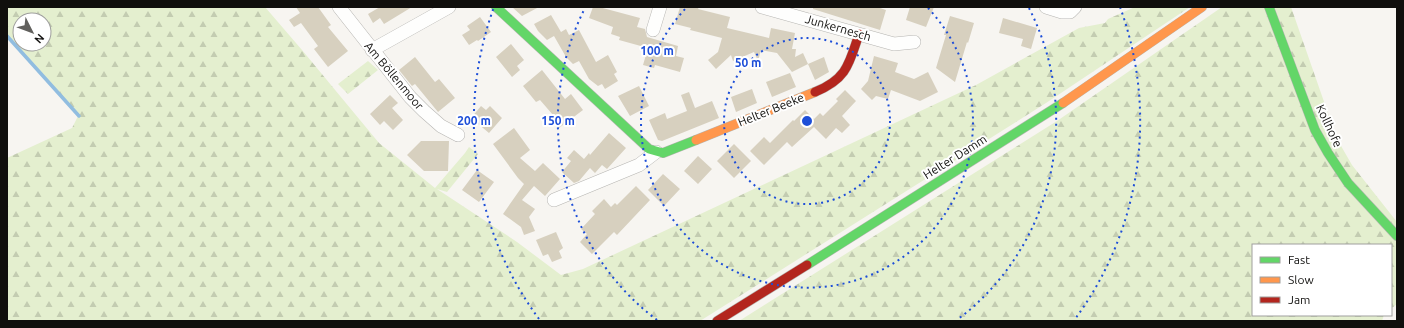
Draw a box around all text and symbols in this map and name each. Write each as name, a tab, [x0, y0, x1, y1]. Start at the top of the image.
north arrow	[12, 12, 52, 52]
street label: Junkernesch	[804, 12, 872, 43]
text: N	[32, 32, 47, 46]
street label: Am Böllenmoor	[362, 39, 427, 112]
text: 100 m	[640, 44, 674, 57]
text: 50 m	[735, 56, 761, 69]
street label: Helter Beeke	[736, 90, 806, 129]
street label: Kollhofe	[1314, 102, 1345, 149]
text: 200 m	[457, 114, 491, 127]
text: 150 m	[541, 114, 575, 127]
centre of rings	[800, 114, 814, 128]
street label: Helter Damm	[921, 132, 989, 181]
legend	[1252, 244, 1392, 316]
text: Fast	[1288, 253, 1310, 266]
text: Slow	[1288, 273, 1314, 286]
text: Jam	[1288, 293, 1310, 306]

